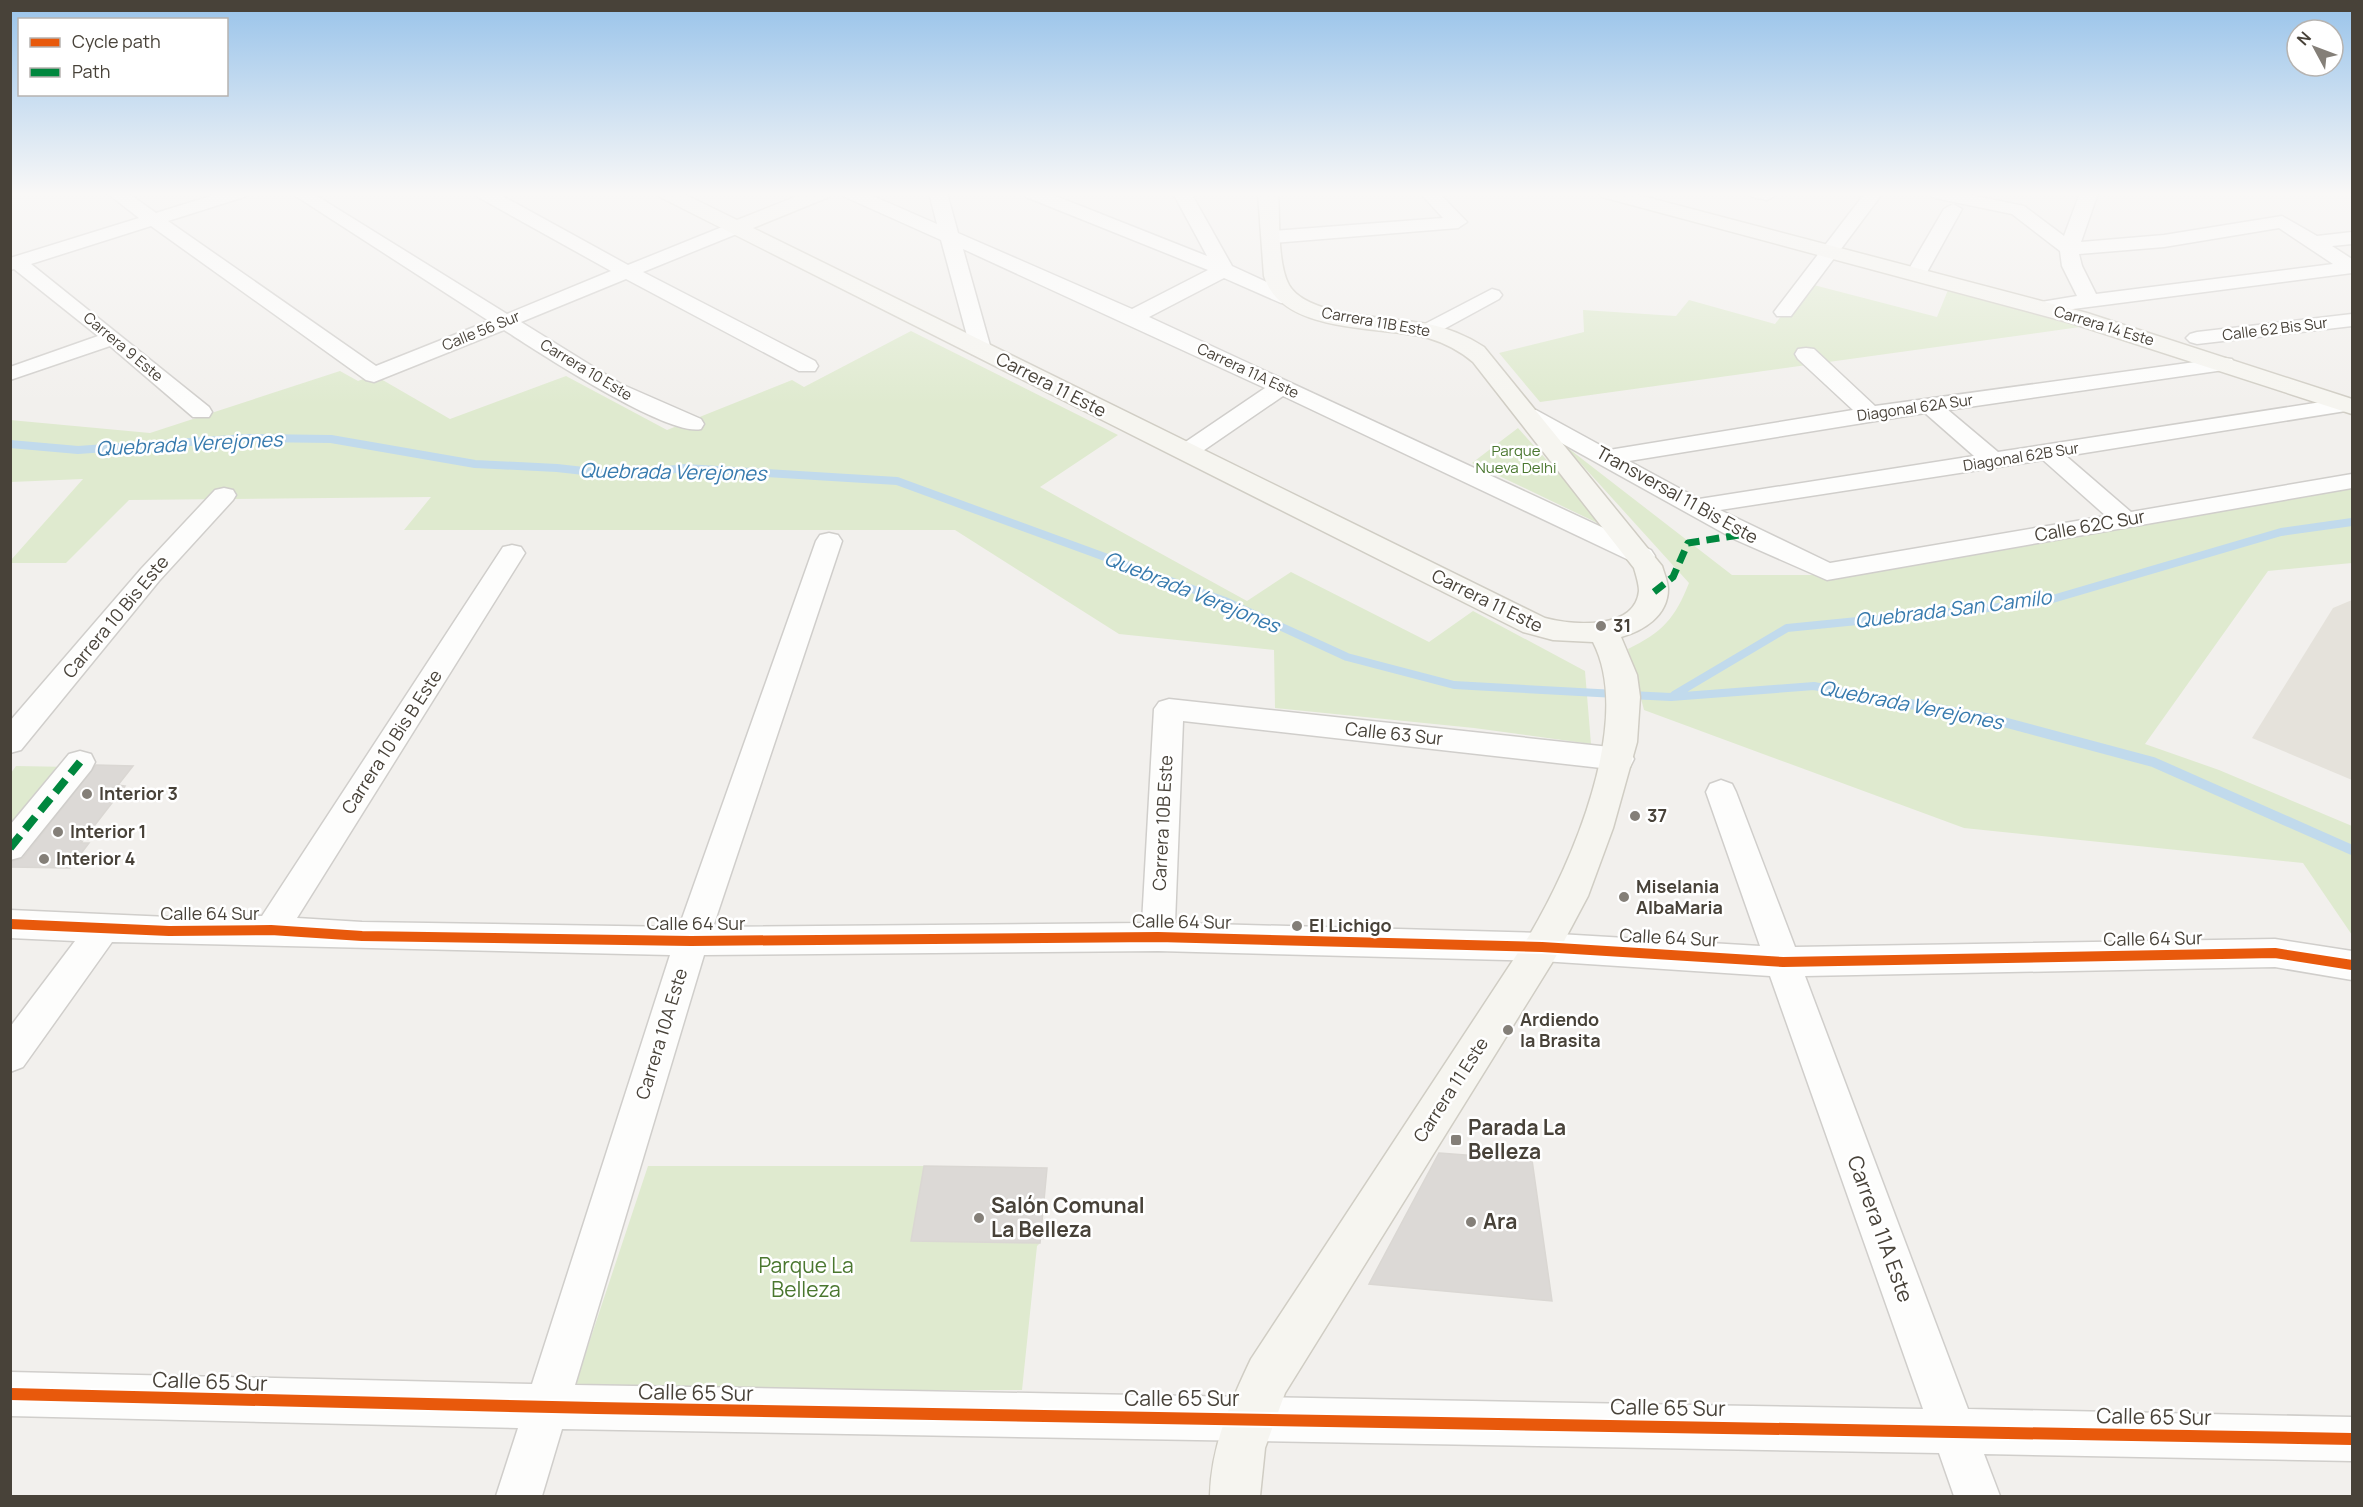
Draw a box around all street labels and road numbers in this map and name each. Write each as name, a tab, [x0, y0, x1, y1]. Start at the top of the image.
street label: Carrera 14 Este	[2052, 300, 2157, 351]
street label: Carrera 11B Este	[1320, 302, 1432, 341]
street label: Calle 56 Sur	[439, 305, 523, 356]
street label: Carrera 9 Este	[79, 307, 168, 386]
street label: Calle 62 Bis Sur	[2221, 312, 2329, 345]
street label: Carrera 10 Este	[536, 334, 636, 405]
street label: Carrera 11A Este	[1194, 338, 1303, 403]
street label: Carrera 11 Este	[992, 346, 1111, 422]
street label: Diagonal 62A Sur	[1856, 389, 1975, 426]
street label: Diagonal 62B Sur	[1961, 437, 2081, 476]
street label: Transversal 11 Bis Este	[1592, 440, 1763, 549]
street label: Calle 62C Sur	[2033, 503, 2147, 547]
street label: Carrera 10 Bis Este	[57, 550, 174, 683]
street label: Carrera 11 Este	[1428, 563, 1547, 637]
street label: Carrera 10 Bis B Este	[335, 665, 447, 818]
street label: Calle 63 Sur	[1344, 716, 1445, 750]
street label: Carrera 10B Este	[1146, 755, 1178, 891]
street label: Calle 64 Sur	[160, 901, 260, 925]
street label: Calle 64 Sur	[1132, 908, 1232, 934]
street label: Calle 64 Sur	[646, 911, 746, 935]
street label: Calle 64 Sur	[1619, 922, 1720, 952]
street label: Calle 64 Sur	[2103, 925, 2203, 951]
street label: Carrera 10A Este	[630, 965, 692, 1102]
street label: Carrera 11 Este	[1407, 1032, 1493, 1147]
street label: Carrera 11A Este	[1841, 1151, 1920, 1306]
street label: Calle 65 Sur	[152, 1365, 269, 1397]
street label: Calle 65 Sur	[638, 1377, 754, 1407]
street label: Calle 65 Sur	[1124, 1384, 1240, 1412]
street label: Calle 65 Sur	[1610, 1392, 1726, 1422]
street label: Calle 65 Sur	[2096, 1401, 2212, 1431]

